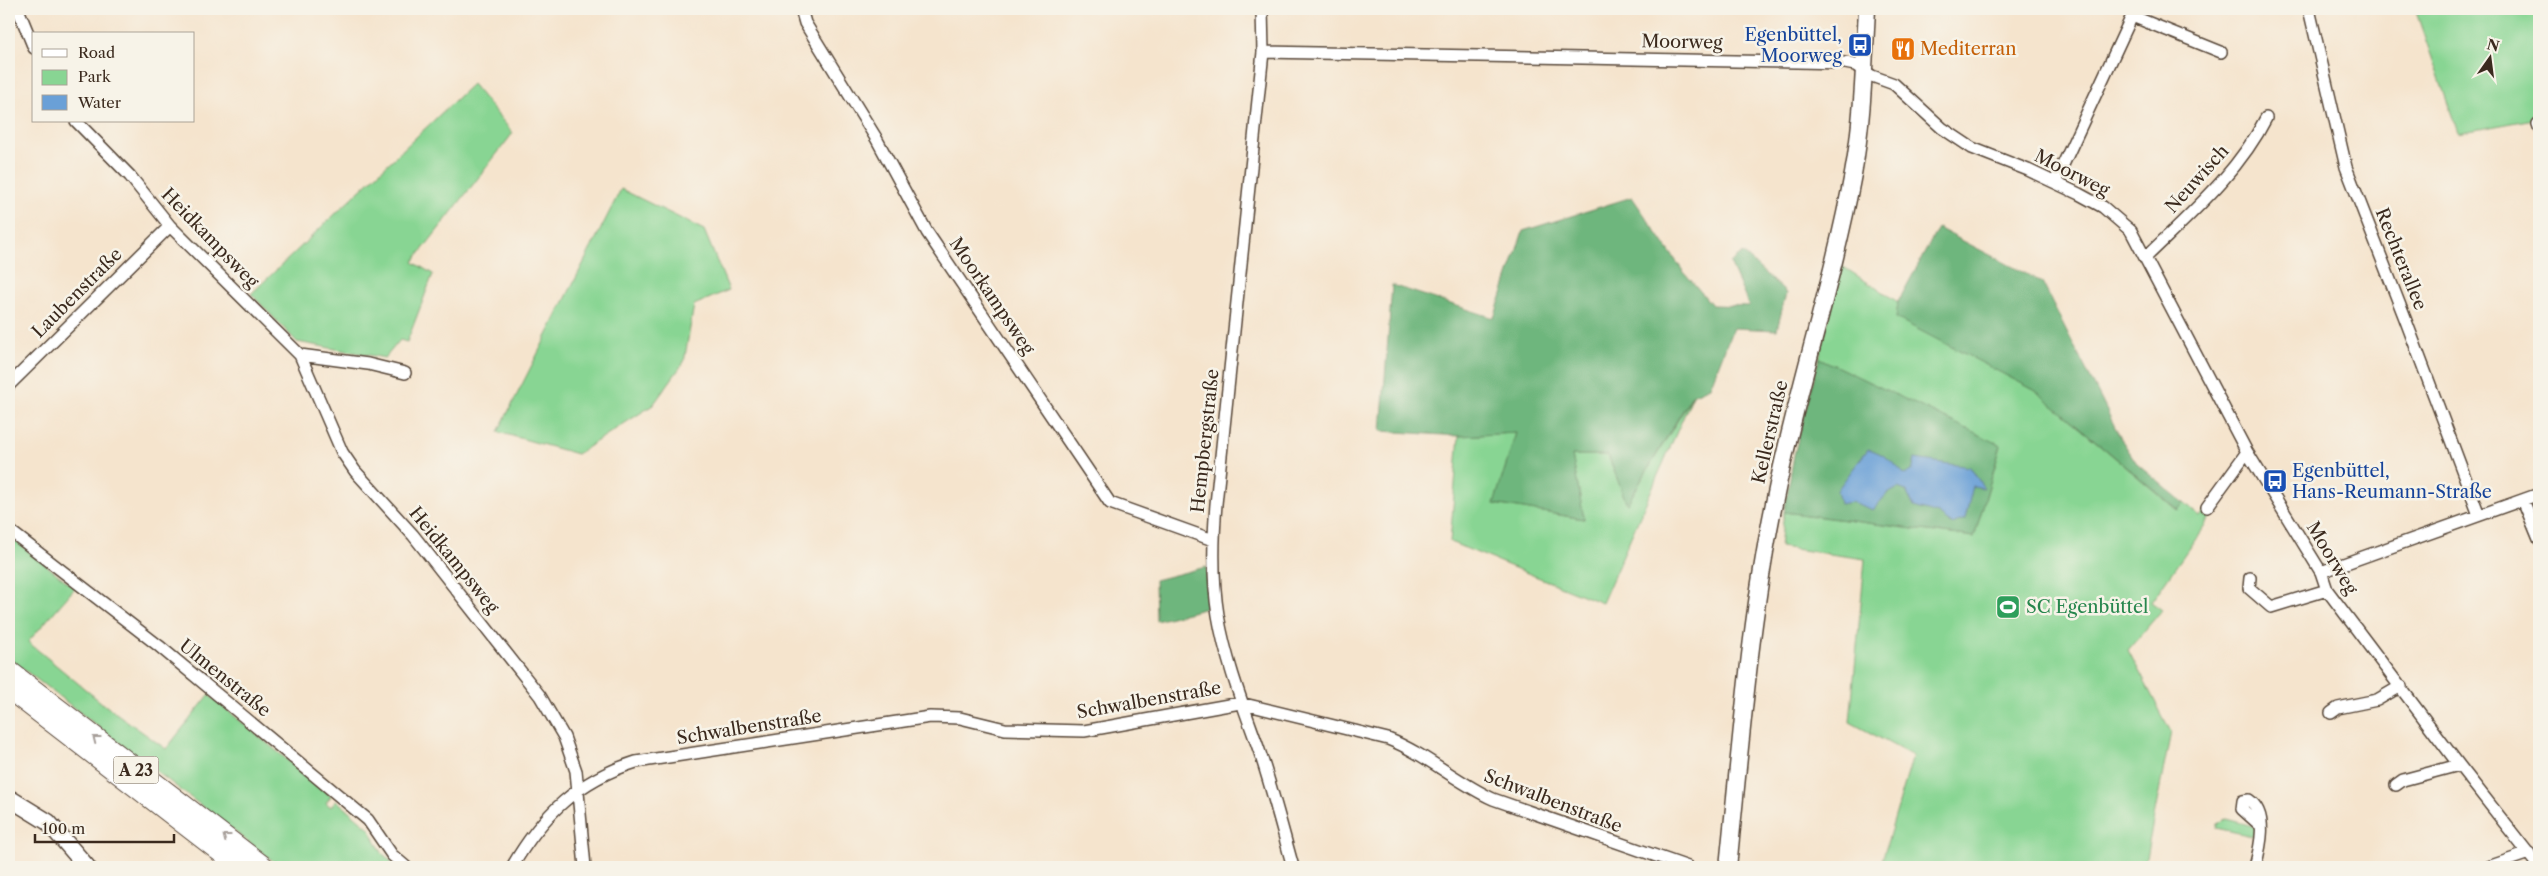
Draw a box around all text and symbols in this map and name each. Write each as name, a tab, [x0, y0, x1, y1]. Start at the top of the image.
place label: Egenbüttel, Moorweg	[1744, 24, 1843, 67]
street label: Moorweg	[1641, 30, 1723, 54]
legend	[32, 32, 195, 122]
bus stop icon: Egenbüttel, Moorweg	[1847, 32, 1873, 58]
north arrow	[2466, 32, 2516, 82]
text: N	[2485, 35, 2501, 56]
restaurant icon: Mediterran	[1890, 36, 1916, 62]
place label: Mediterran	[1920, 38, 2017, 60]
text: Road	[78, 43, 115, 62]
text: Park	[78, 67, 112, 86]
text: Water	[77, 93, 122, 112]
street label: Neuwisch	[2161, 140, 2233, 218]
street label: Moorweg	[2031, 145, 2114, 202]
street label: Heidkampsweg	[157, 183, 264, 293]
street label: Rechterallee	[2371, 205, 2431, 313]
street label: Moorkampsweg	[945, 233, 1040, 359]
street label: Laubenstraße	[27, 243, 127, 343]
street label: Hempbergstraße	[1187, 368, 1223, 514]
street label: Kellerstraße	[1747, 378, 1793, 486]
place label: Egenbüttel, Hans-Reumann-Straße	[2292, 460, 2492, 503]
bus stop icon: Egenbüttel, Hans-Reumann-Straße	[2262, 468, 2288, 494]
street label: Heidkampsweg	[404, 502, 504, 618]
street label: Moorweg	[2302, 517, 2363, 599]
sports icon: SC Egenbüttel	[1995, 594, 2021, 620]
place label: SC Egenbüttel	[2026, 596, 2148, 618]
street label: Ulmenstraße	[175, 635, 275, 721]
street label: Schwalbenstraße	[1075, 676, 1223, 724]
street label: Schwalbenstraße	[675, 705, 823, 749]
one-way arrow	[92, 736, 102, 745]
road number: A 23	[114, 756, 158, 784]
street label: Schwalbenstraße	[1481, 765, 1625, 837]
scale bar	[35, 811, 174, 843]
text: 100 m	[42, 819, 85, 838]
one-way arrow	[223, 835, 232, 843]

